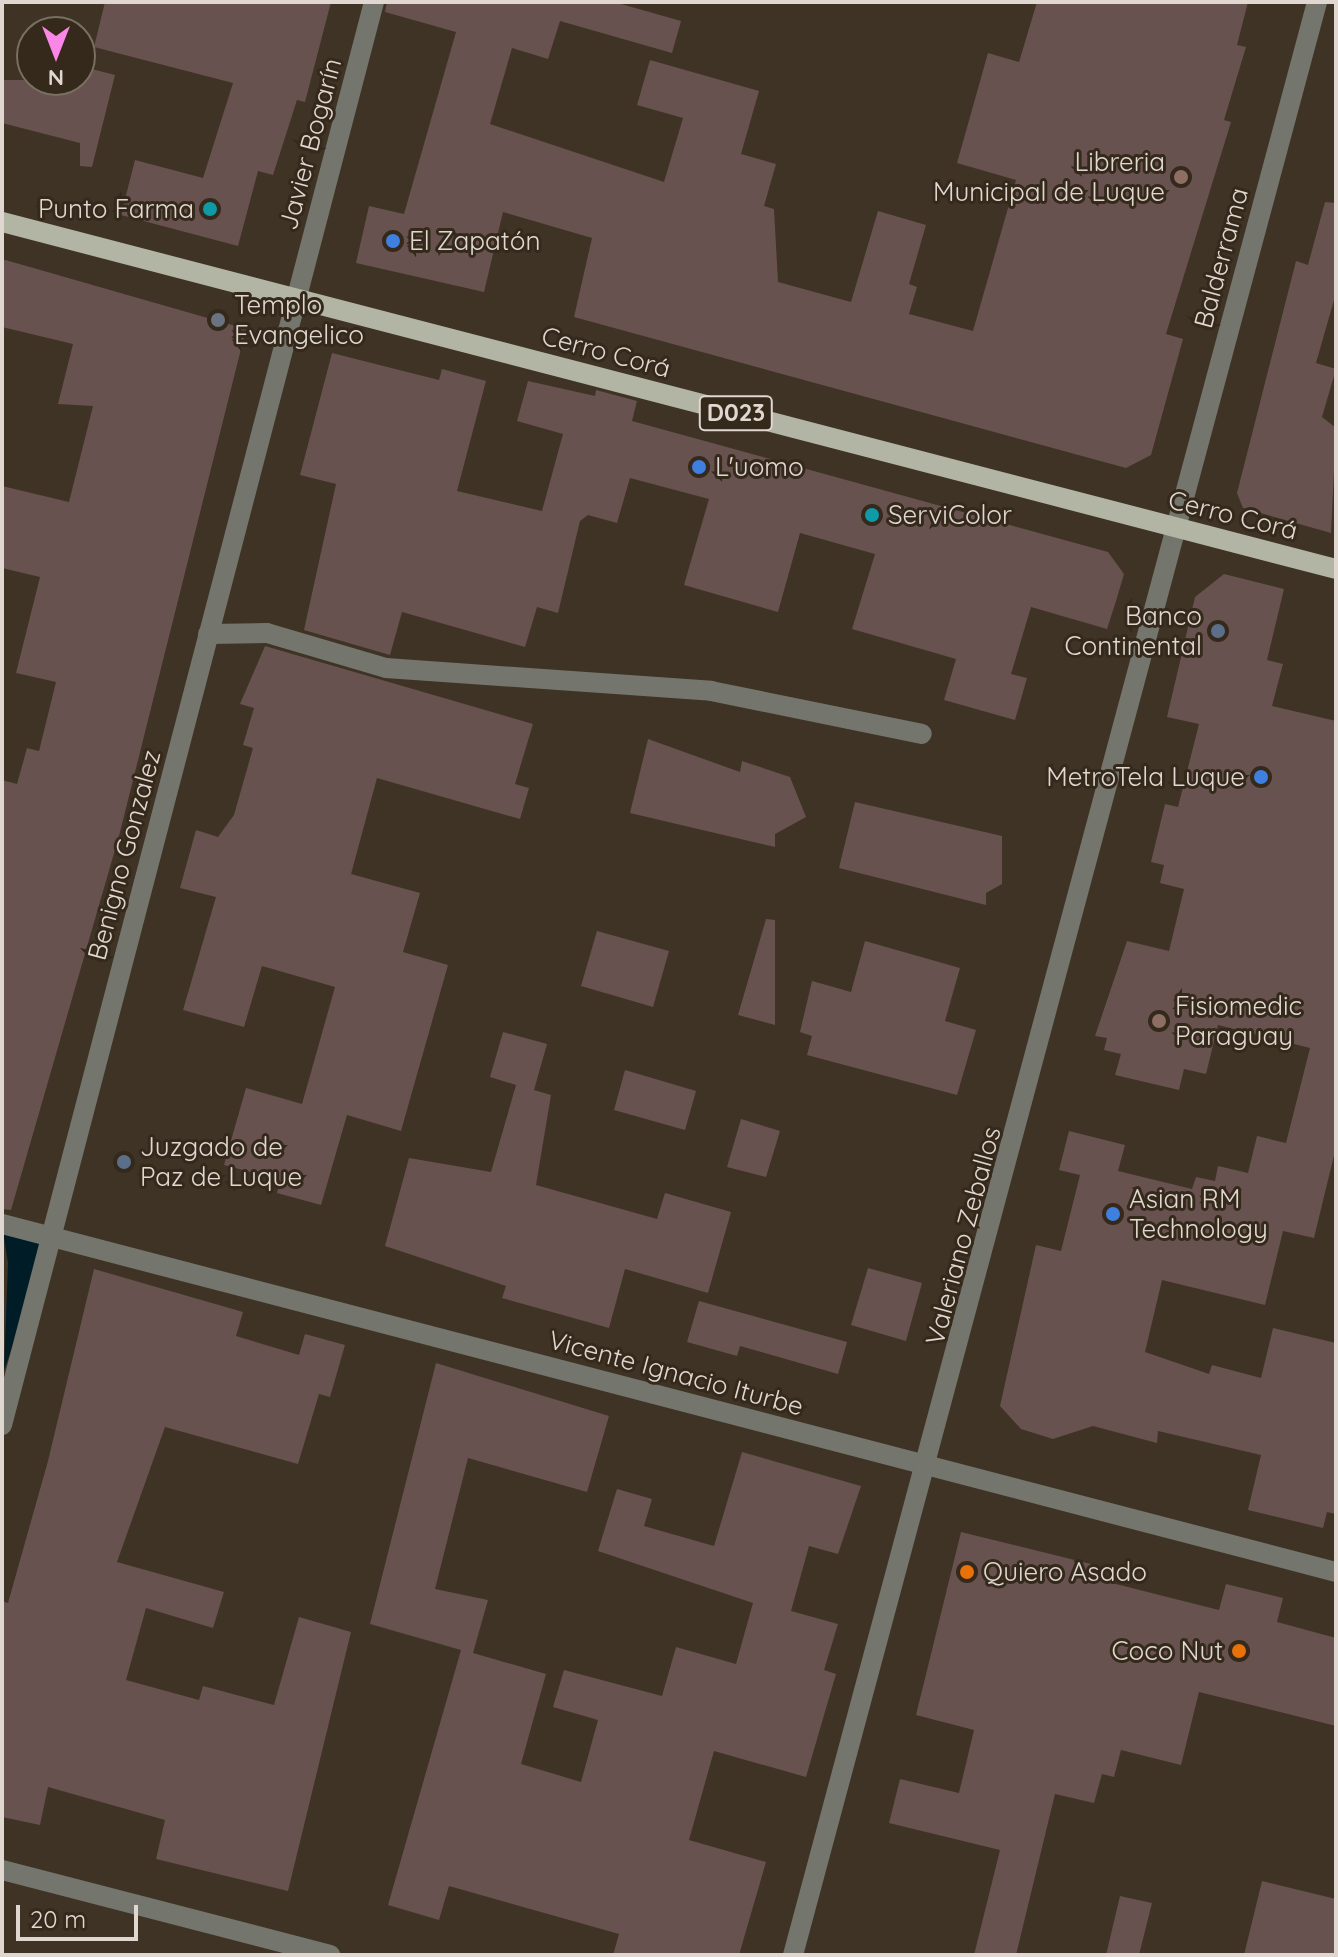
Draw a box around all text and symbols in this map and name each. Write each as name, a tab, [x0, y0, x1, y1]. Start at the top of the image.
north arrow	[16, 16, 96, 96]
street label: Javier Bogarín	[272, 55, 348, 233]
text: N	[48, 64, 64, 92]
place label: Libreria Municipal de Luque	[933, 146, 1165, 208]
marker: Libreria Municipal de Luque	[1172, 168, 1190, 186]
street label: Balderrama	[1187, 185, 1255, 331]
place label: Punto Farma	[38, 193, 194, 225]
marker: Punto Farma	[201, 200, 219, 218]
place label: El Zapatón	[409, 225, 540, 257]
marker: El Zapatón	[384, 232, 402, 250]
place label: Templo Evangelico	[234, 289, 364, 350]
marker: Templo Evangelico	[209, 311, 227, 329]
street label: Cerro Corá	[538, 320, 674, 384]
road number: D023	[698, 393, 774, 433]
place label: L'uomo	[715, 451, 804, 483]
marker: L'uomo	[690, 458, 708, 476]
street label: Cerro Corá	[1165, 484, 1301, 546]
place label: ServiColor	[888, 499, 1012, 531]
marker: ServiColor	[863, 506, 881, 524]
place label: Banco Continental	[1065, 600, 1202, 662]
marker: Banco Continental	[1209, 622, 1227, 640]
street label: Benigno Gonzalez	[81, 747, 167, 963]
place label: MetroTela Luque	[1046, 761, 1245, 793]
marker: MetroTela Luque	[1252, 768, 1270, 786]
place label: Fisiomedic Paraguay	[1175, 990, 1302, 1052]
marker: Fisiomedic Paraguay	[1150, 1012, 1168, 1030]
street label: Valeriano Zeballos	[919, 1123, 1007, 1349]
place label: Juzgado de Paz de Luque	[140, 1131, 302, 1192]
marker: Juzgado de Paz de Luque	[115, 1153, 133, 1171]
place label: Asian RM Technology	[1129, 1183, 1268, 1244]
marker: Asian RM Technology	[1104, 1205, 1122, 1223]
street label: Vicente Ignacio Iturbe	[545, 1324, 807, 1422]
place label: Quiero Asado	[983, 1556, 1147, 1588]
marker: Quiero Asado	[958, 1563, 976, 1581]
place label: Coco Nut	[1112, 1635, 1223, 1667]
marker: Coco Nut	[1230, 1642, 1248, 1660]
scale bar	[20, 1889, 142, 1939]
text: 20 m	[30, 1904, 86, 1934]

